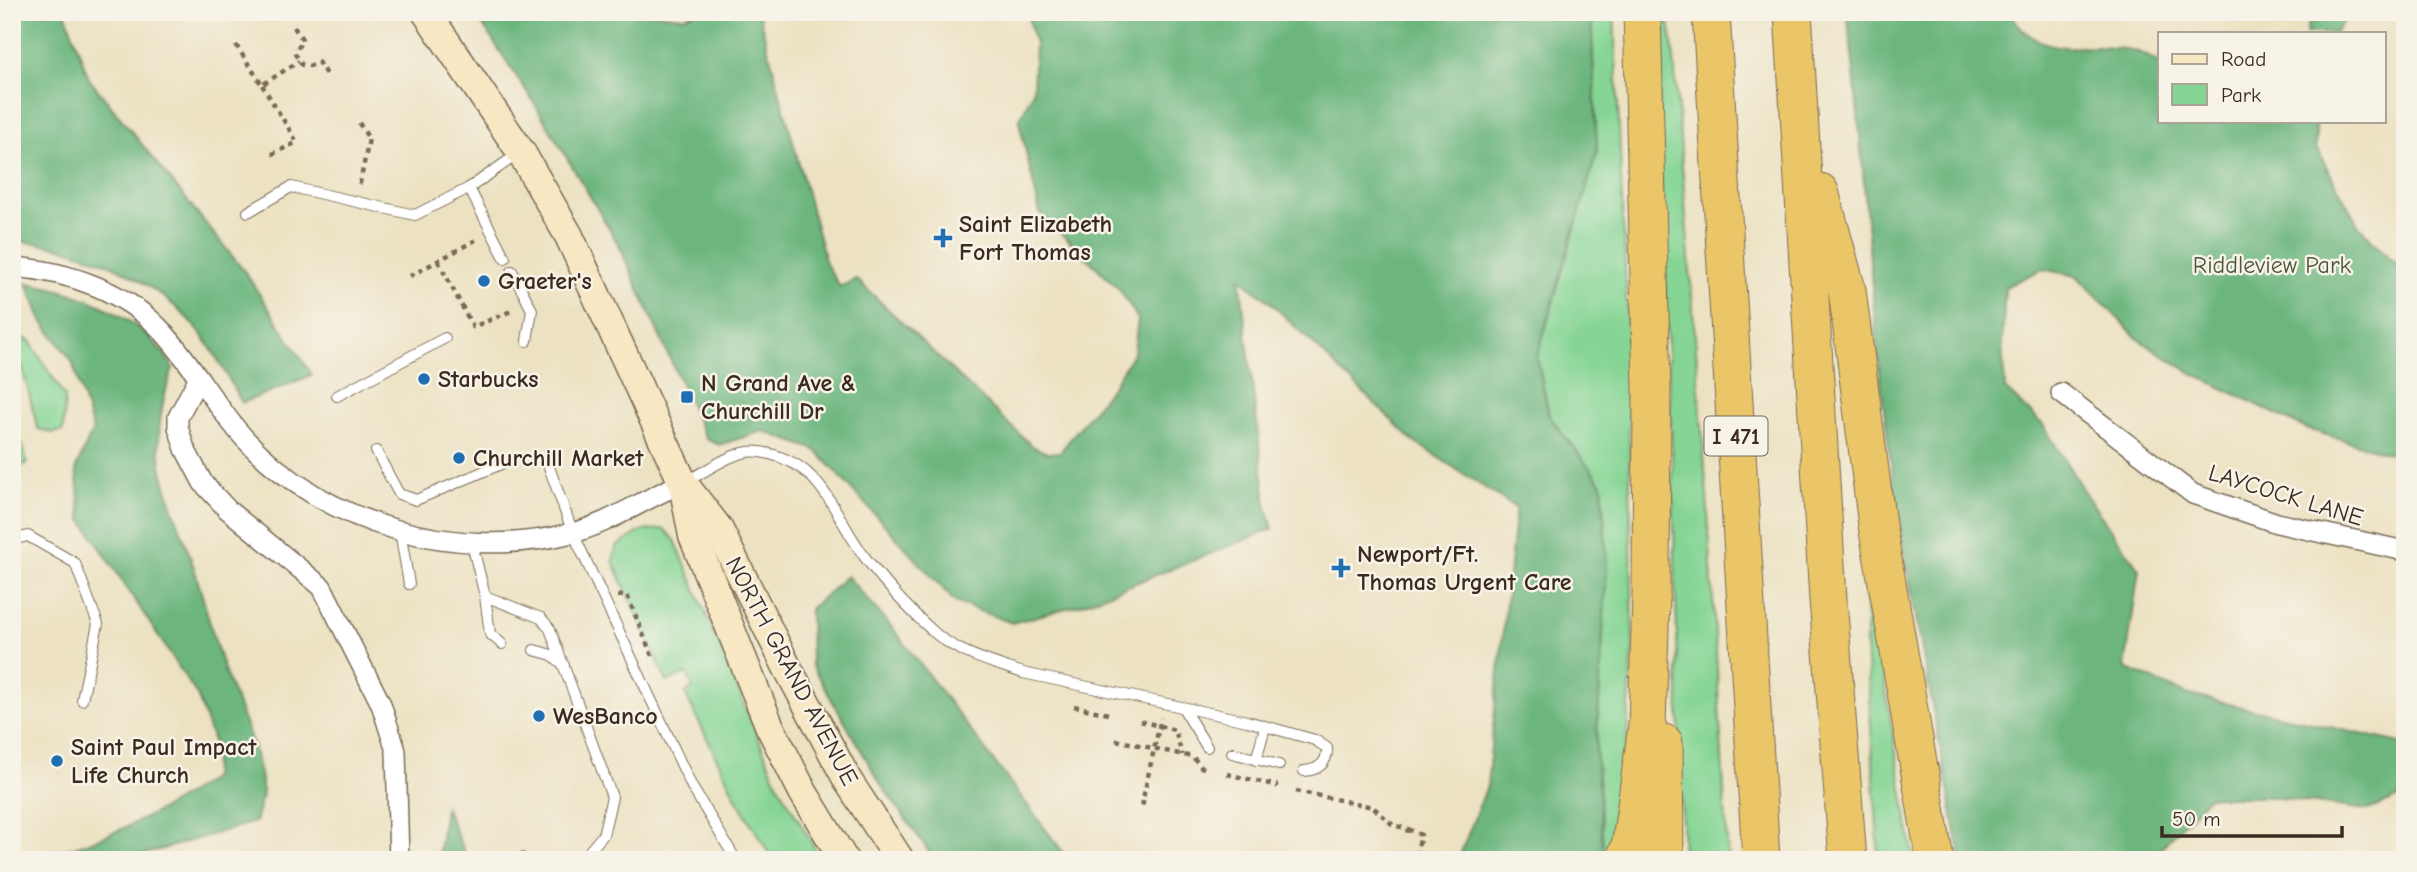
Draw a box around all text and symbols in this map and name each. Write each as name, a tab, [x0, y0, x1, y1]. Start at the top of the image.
legend	[2158, 32, 2386, 122]
text: Road	[2221, 47, 2266, 71]
text: Park	[2221, 83, 2261, 107]
place label: Saint Elizabeth Fort Thomas	[959, 210, 1112, 266]
marker: Saint Elizabeth Fort Thomas	[933, 228, 953, 248]
park label: Riddleview Park	[2193, 251, 2352, 279]
place label: Graeter's	[498, 267, 592, 295]
marker: Graeter's	[476, 273, 492, 289]
place label: Starbucks	[438, 365, 538, 393]
place label: N Grand Ave & Churchill Dr	[701, 369, 856, 425]
marker: Starbucks	[416, 371, 432, 387]
marker: N Grand Ave & Churchill Dr	[679, 389, 695, 405]
road number: I 471	[1704, 416, 1768, 456]
place label: Churchill Market	[473, 444, 644, 472]
marker: Churchill Market	[451, 450, 467, 466]
street label: LAYCOCK LANE	[2205, 458, 2367, 532]
place label: Newport/Ft. Thomas Urgent Care	[1357, 540, 1572, 596]
street label: NORTH GRAND AVENUE	[720, 552, 864, 790]
marker: Newport/Ft. Thomas Urgent Care	[1331, 558, 1351, 578]
place label: WesBanco	[553, 702, 658, 730]
marker: WesBanco	[531, 708, 547, 724]
place label: Saint Paul Impact Life Church	[71, 733, 257, 789]
marker: Saint Paul Impact Life Church	[49, 753, 65, 769]
scale bar	[2162, 795, 2342, 839]
text: 50 m	[2172, 807, 2221, 831]

